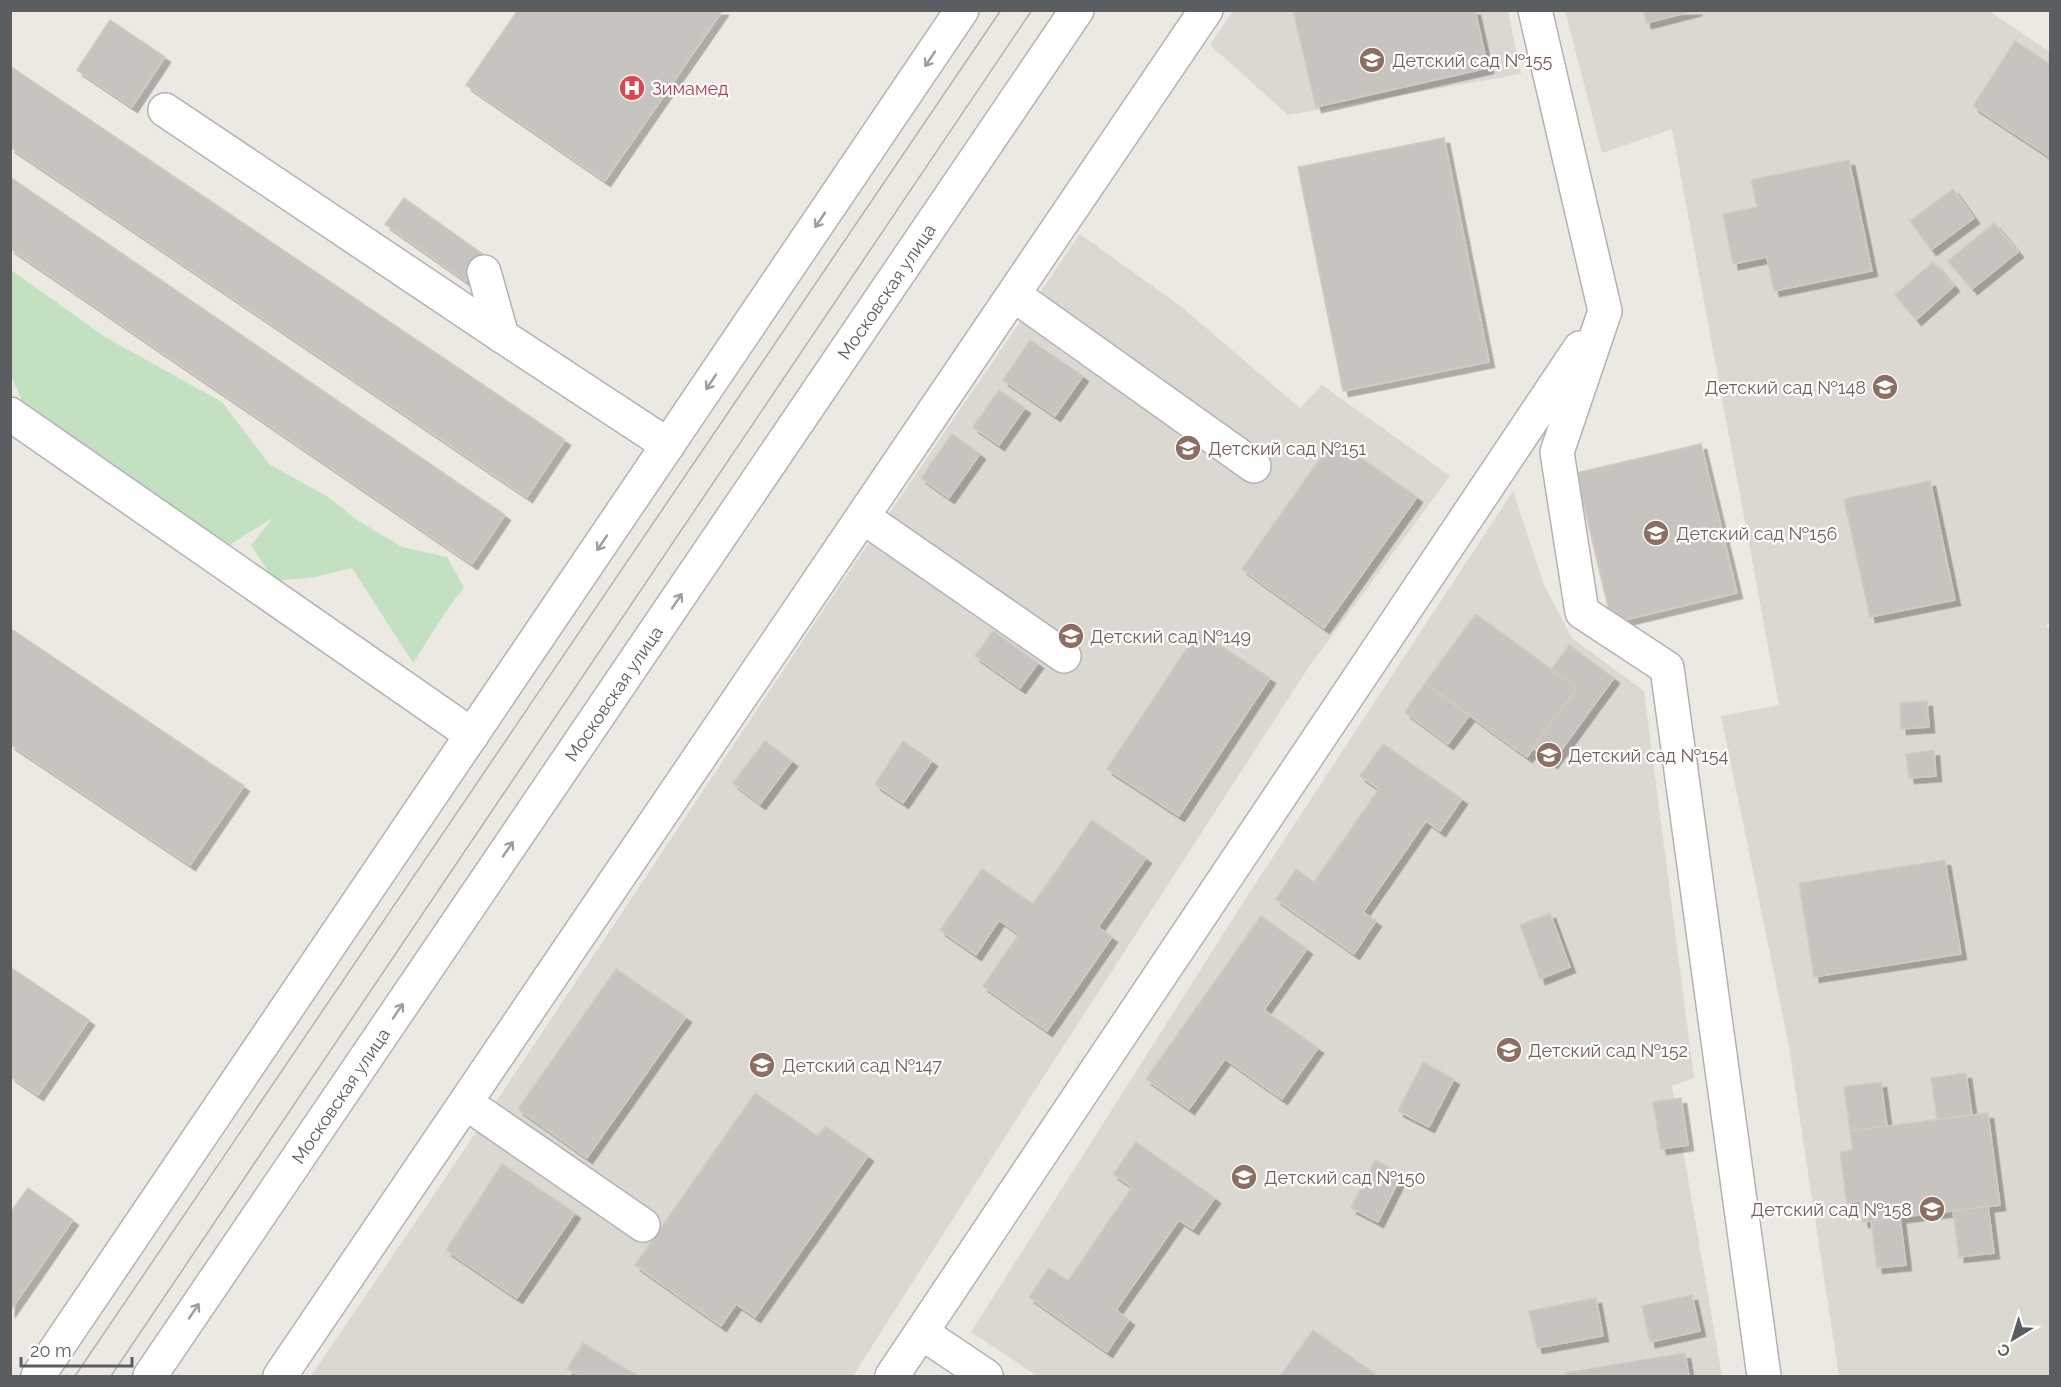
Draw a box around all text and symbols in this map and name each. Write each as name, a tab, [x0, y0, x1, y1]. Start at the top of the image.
school or university icon: Детский сад №155	[1357, 45, 1387, 75]
one-way arrow	[923, 50, 935, 67]
place label: Детский сад №155	[1392, 50, 1553, 71]
hospital icon: Зимамед	[617, 73, 647, 103]
place label: Зимамед	[652, 78, 729, 99]
one-way arrow	[814, 212, 826, 228]
street label: Московская улица	[833, 220, 939, 363]
school or university icon: Детский сад №148	[1870, 372, 1900, 402]
one-way arrow	[705, 373, 717, 390]
place label: Детский сад №148	[1705, 377, 1866, 398]
school or university icon: Детский сад №151	[1173, 433, 1203, 463]
place label: Детский сад №151	[1208, 438, 1367, 459]
school or university icon: Детский сад №156	[1641, 518, 1671, 548]
place label: Детский сад №156	[1676, 523, 1838, 544]
one-way arrow	[595, 535, 608, 552]
one-way arrow	[671, 594, 683, 610]
school or university icon: Детский сад №149	[1056, 621, 1086, 651]
street label: Московская улица	[560, 622, 667, 765]
place label: Детский сад №149	[1090, 626, 1251, 647]
school or university icon: Детский сад №154	[1534, 740, 1564, 770]
place label: Детский сад №154	[1568, 745, 1729, 766]
one-way arrow	[502, 842, 514, 858]
one-way arrow	[392, 1002, 405, 1019]
street label: Московская улица	[287, 1024, 394, 1167]
school or university icon: Детский сад №152	[1494, 1035, 1524, 1065]
place label: Детский сад №152	[1528, 1040, 1688, 1061]
school or university icon: Детский сад №147	[747, 1050, 777, 1080]
place label: Детский сад №147	[782, 1055, 943, 1076]
school or university icon: Детский сад №150	[1229, 1162, 1259, 1192]
place label: Детский сад №150	[1264, 1167, 1426, 1188]
school or university icon: Детский сад №158	[1917, 1194, 1947, 1224]
place label: Детский сад №158	[1751, 1199, 1912, 1220]
one-way arrow	[188, 1303, 200, 1319]
north arrow	[1983, 1309, 2043, 1369]
scale bar	[21, 1330, 132, 1368]
text: 20 m	[30, 1340, 72, 1361]
text: С	[1994, 1340, 2014, 1361]

